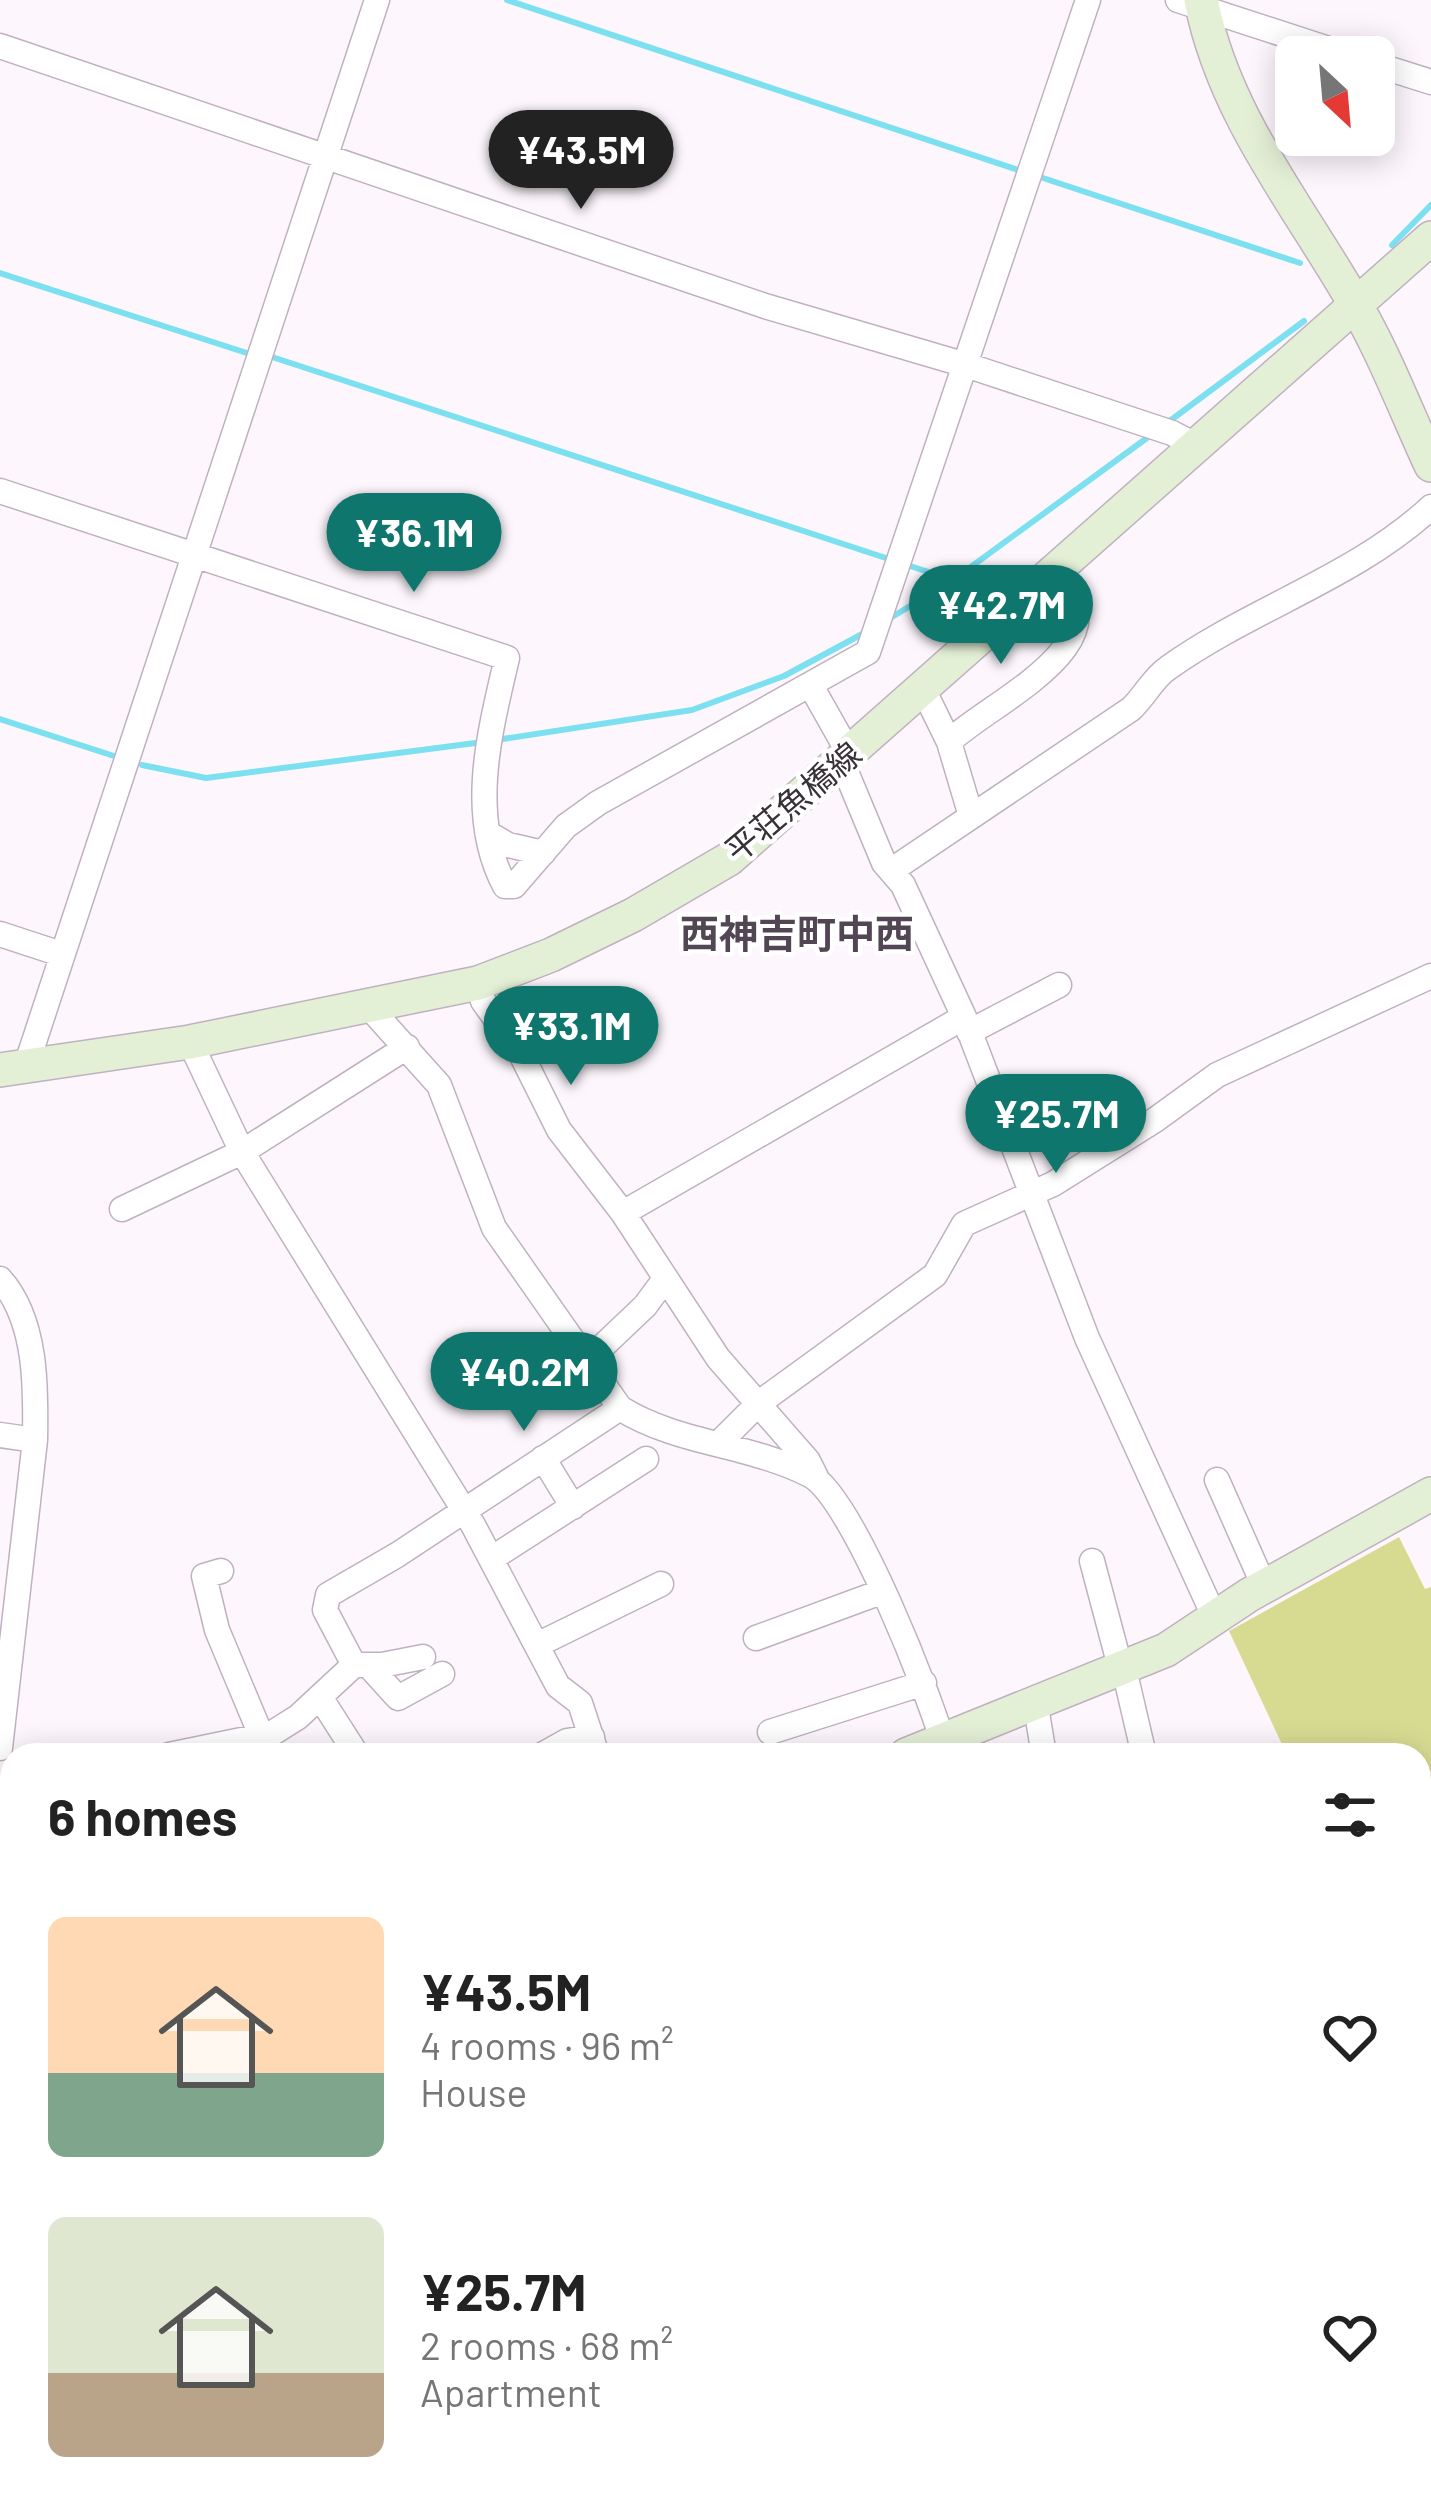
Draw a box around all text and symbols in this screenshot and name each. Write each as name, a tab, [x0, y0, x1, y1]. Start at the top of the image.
north arrow	[1275, 36, 1395, 156]
map controls	[1275, 36, 1395, 156]
pin: ¥43.5M	[483, 110, 679, 212]
text: ¥43.5M	[516, 125, 646, 172]
pin: ¥36.1M	[316, 493, 512, 595]
text: ¥36.1M	[354, 508, 474, 555]
pin: ¥42.7M	[903, 565, 1099, 667]
text: ¥42.7M	[936, 580, 1066, 627]
street label: 平荘魚橋線	[716, 733, 868, 870]
district label: 西神吉町中西	[680, 909, 914, 956]
pin: ¥33.1M	[473, 986, 669, 1088]
text: ¥33.1M	[510, 1001, 632, 1048]
pin: ¥25.7M	[958, 1074, 1154, 1176]
text: ¥25.7M	[992, 1089, 1120, 1136]
pin: ¥40.2M	[426, 1332, 622, 1434]
text: ¥40.2M	[458, 1347, 590, 1394]
icon: filters	[1317, 1782, 1383, 1848]
text: 6 homes	[48, 1785, 237, 1846]
text: ¥43.5M	[420, 1960, 591, 2021]
icon: home	[144, 1965, 288, 2109]
icon: heart	[1317, 2004, 1383, 2070]
text: 4 rooms · 96 m²	[420, 2021, 674, 2068]
text: House	[420, 2068, 527, 2115]
text: ¥25.7M	[420, 2260, 587, 2321]
icon: home	[144, 2265, 288, 2409]
icon: heart	[1317, 2304, 1383, 2370]
text: 2 rooms · 68 m²	[420, 2321, 673, 2368]
text: Apartment	[420, 2368, 602, 2415]

